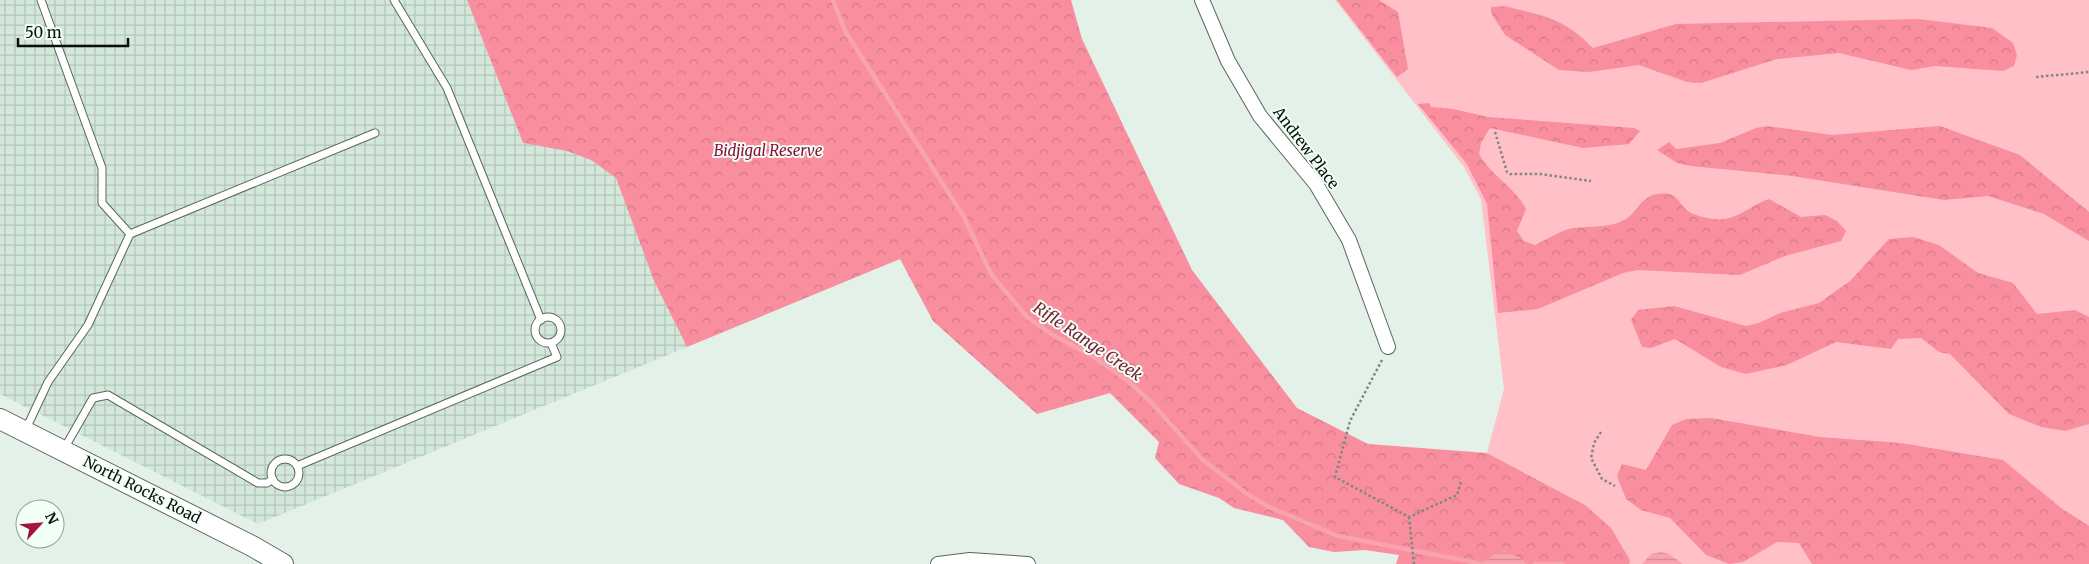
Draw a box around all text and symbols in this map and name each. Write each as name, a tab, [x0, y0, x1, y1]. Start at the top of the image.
scale bar	[18, 15, 128, 47]
text: 50 m	[25, 23, 62, 42]
street label: Andrew Place	[1269, 102, 1343, 193]
park label: Bidjigal Reserve	[714, 141, 823, 160]
water label: Rifle Range Creek	[1030, 297, 1146, 385]
street label: North Rocks Road	[80, 452, 204, 527]
north arrow	[15, 499, 65, 549]
text: N	[41, 509, 62, 527]

